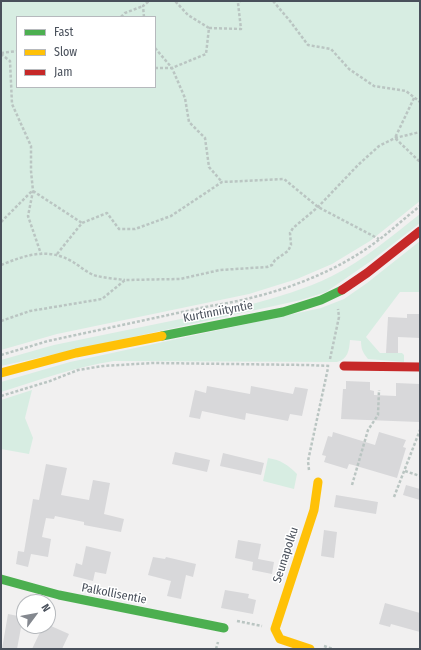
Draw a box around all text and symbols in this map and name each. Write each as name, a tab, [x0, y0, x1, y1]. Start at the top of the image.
legend	[16, 16, 156, 88]
text: Fast	[54, 25, 73, 39]
text: Slow	[54, 45, 77, 59]
text: Jam	[54, 65, 72, 79]
street label: Kurtinniityntie	[182, 298, 254, 326]
street label: Seunapolku	[270, 525, 302, 585]
street label: Palkollisentie	[80, 581, 148, 607]
north arrow	[16, 594, 56, 634]
text: N	[38, 602, 53, 614]

